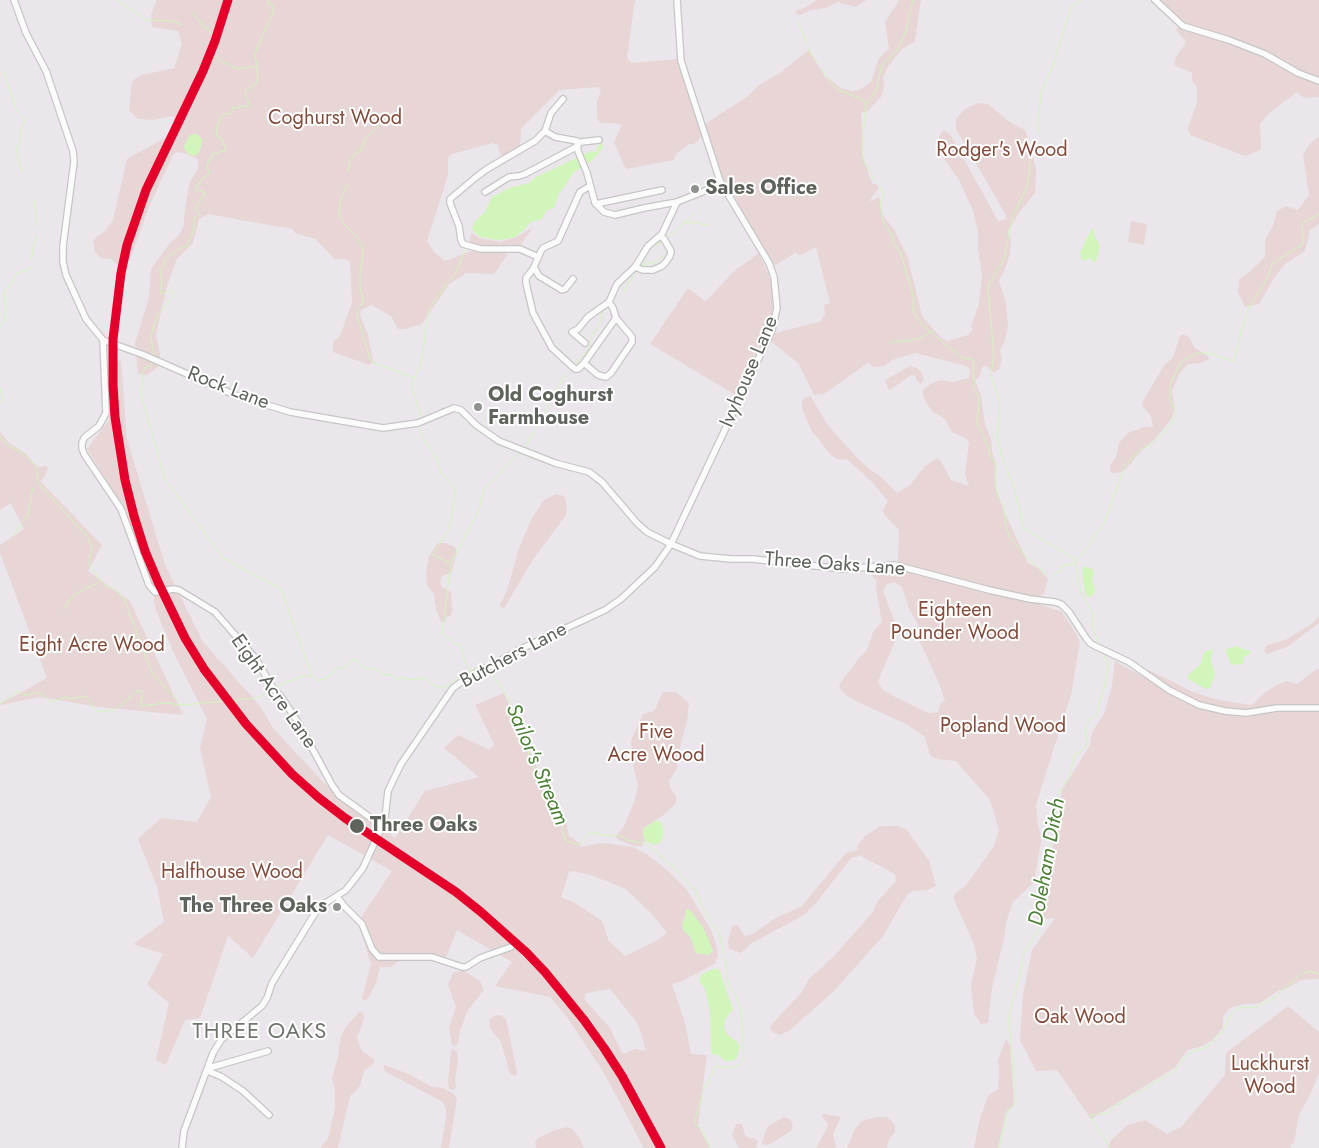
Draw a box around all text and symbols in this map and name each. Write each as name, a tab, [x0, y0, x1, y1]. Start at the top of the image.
park label: Coghurst Wood	[268, 107, 402, 131]
park label: Rodger's Wood	[936, 139, 1068, 163]
place label: Sales Office	[705, 177, 817, 201]
marker: Sales Office	[689, 183, 701, 195]
street label: Ivyhouse Lane	[716, 313, 784, 431]
street label: Rock Lane	[184, 362, 272, 416]
place label: Old Coghurst Farmhouse	[488, 384, 613, 431]
marker: Old Coghurst Farmhouse	[472, 401, 484, 413]
street label: Three Oaks Lane	[764, 548, 906, 582]
park label: Eighteen Pounder Wood	[891, 599, 1019, 646]
street label: Butchers Lane	[457, 618, 571, 694]
street label: Eight Acre Lane	[225, 630, 321, 754]
park label: Eight Acre Wood	[19, 634, 165, 658]
water label: Sailor's Stream	[499, 700, 573, 830]
park label: Popland Wood	[940, 715, 1066, 739]
park label: Five Acre Wood	[607, 721, 705, 768]
water label: Doleham Ditch	[1024, 796, 1072, 928]
place label: Three Oaks	[370, 814, 477, 838]
marker: Three Oaks	[348, 817, 366, 835]
park label: Halfhouse Wood	[161, 861, 303, 885]
place label: The Three Oaks	[180, 895, 327, 919]
marker: The Three Oaks	[331, 901, 343, 913]
park label: Oak Wood	[1034, 1006, 1126, 1030]
district label: THREE OAKS	[191, 1020, 329, 1046]
park label: Luckhurst Wood	[1231, 1053, 1309, 1100]

